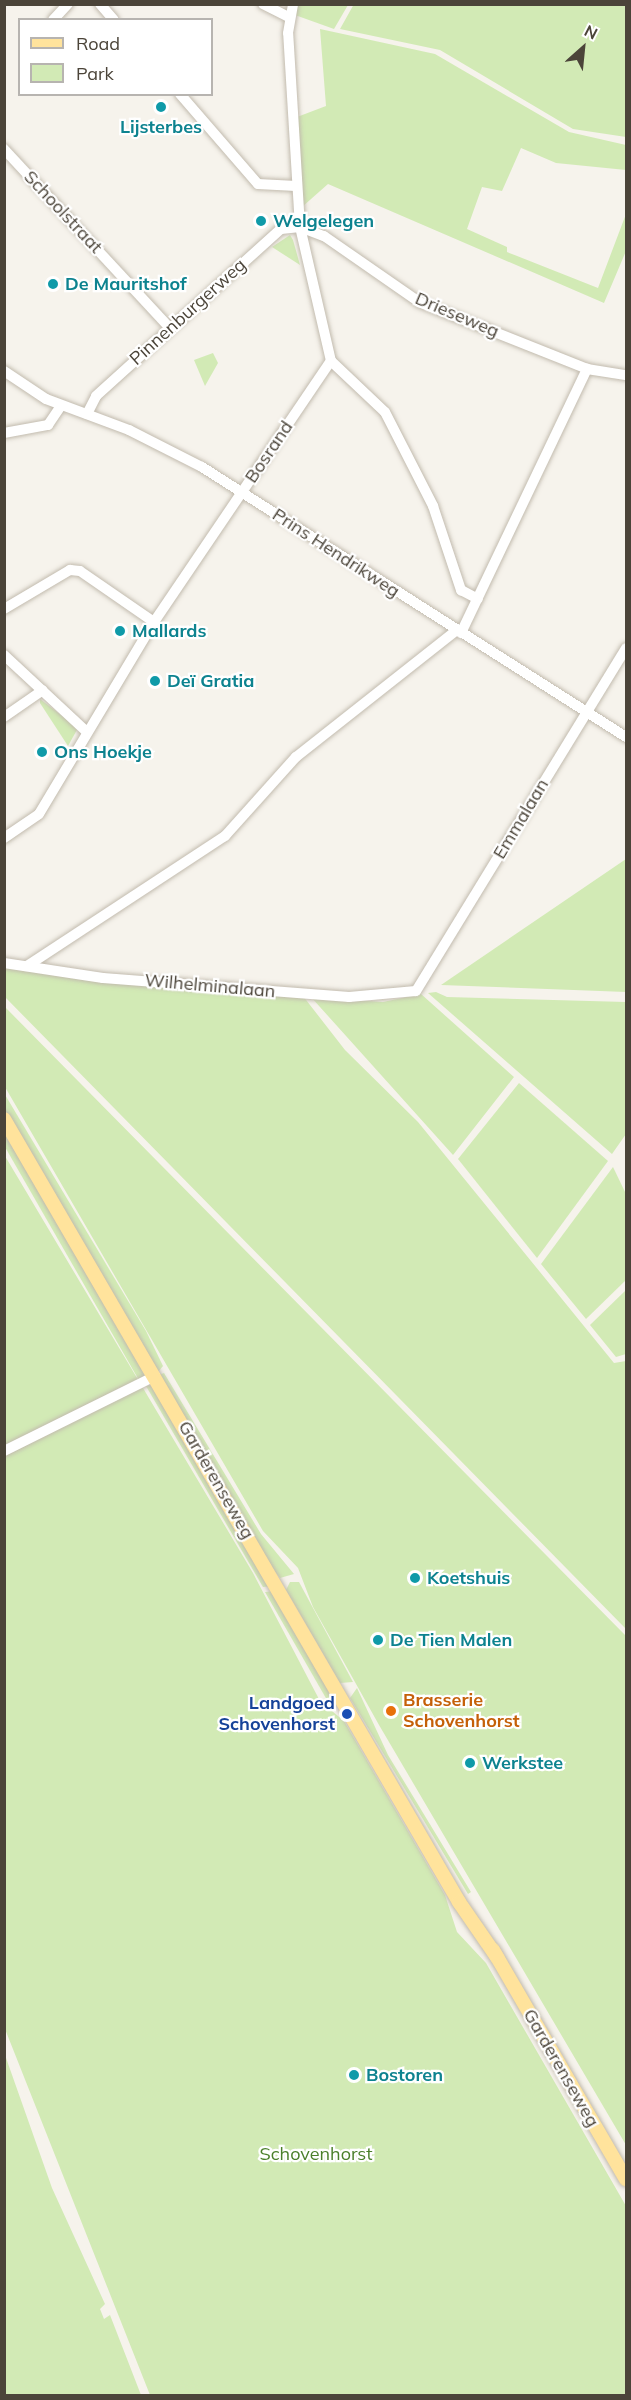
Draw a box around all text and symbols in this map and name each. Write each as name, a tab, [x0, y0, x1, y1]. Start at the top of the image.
legend	[18, 18, 213, 96]
north arrow	[553, 18, 613, 78]
text: N	[581, 20, 601, 44]
text: Road	[76, 32, 120, 55]
text: Park	[76, 62, 114, 85]
marker: Lijsterbes	[154, 100, 168, 114]
place label: Lijsterbes	[120, 116, 202, 138]
street label: Schoolstraat	[19, 166, 107, 258]
place label: Welgelegen	[273, 210, 374, 232]
marker: Welgelegen	[254, 214, 268, 228]
street label: Pinnenburgerweg	[125, 254, 251, 370]
place label: De Mauritshof	[65, 273, 187, 295]
marker: De Mauritshof	[46, 277, 60, 291]
street label: Drieseweg	[412, 288, 502, 342]
street label: Bosrand	[240, 417, 298, 487]
street label: Prins Hendrikweg	[268, 504, 404, 602]
place label: Mallards	[132, 620, 206, 642]
marker: Mallards	[113, 624, 127, 638]
place label: Deï Gratia	[167, 670, 254, 692]
marker: Deï Gratia	[148, 674, 162, 688]
place label: Ons Hoekje	[54, 741, 152, 763]
marker: Ons Hoekje	[35, 745, 49, 759]
street label: Emmalaan	[489, 775, 553, 863]
street label: Wilhelminalaan	[144, 970, 276, 1002]
street label: Garderenseweg	[174, 1417, 258, 1543]
place label: Koetshuis	[427, 1567, 510, 1589]
marker: Koetshuis	[408, 1571, 422, 1585]
place label: De Tien Malen	[390, 1629, 512, 1651]
marker: De Tien Malen	[371, 1633, 385, 1647]
place label: Brasserie Schovenhorst	[403, 1690, 520, 1732]
place label: Landgoed Schovenhorst	[218, 1693, 335, 1736]
marker: Brasserie Schovenhorst	[384, 1704, 398, 1718]
marker: Landgoed Schovenhorst	[340, 1707, 354, 1721]
place label: Werkstee	[482, 1752, 563, 1774]
marker: Werkstee	[463, 1756, 477, 1770]
street label: Garderenseweg	[519, 2005, 603, 2131]
place label: Bostoren	[366, 2064, 443, 2086]
marker: Bostoren	[347, 2068, 361, 2082]
park label: Schovenhorst	[260, 2143, 372, 2165]

